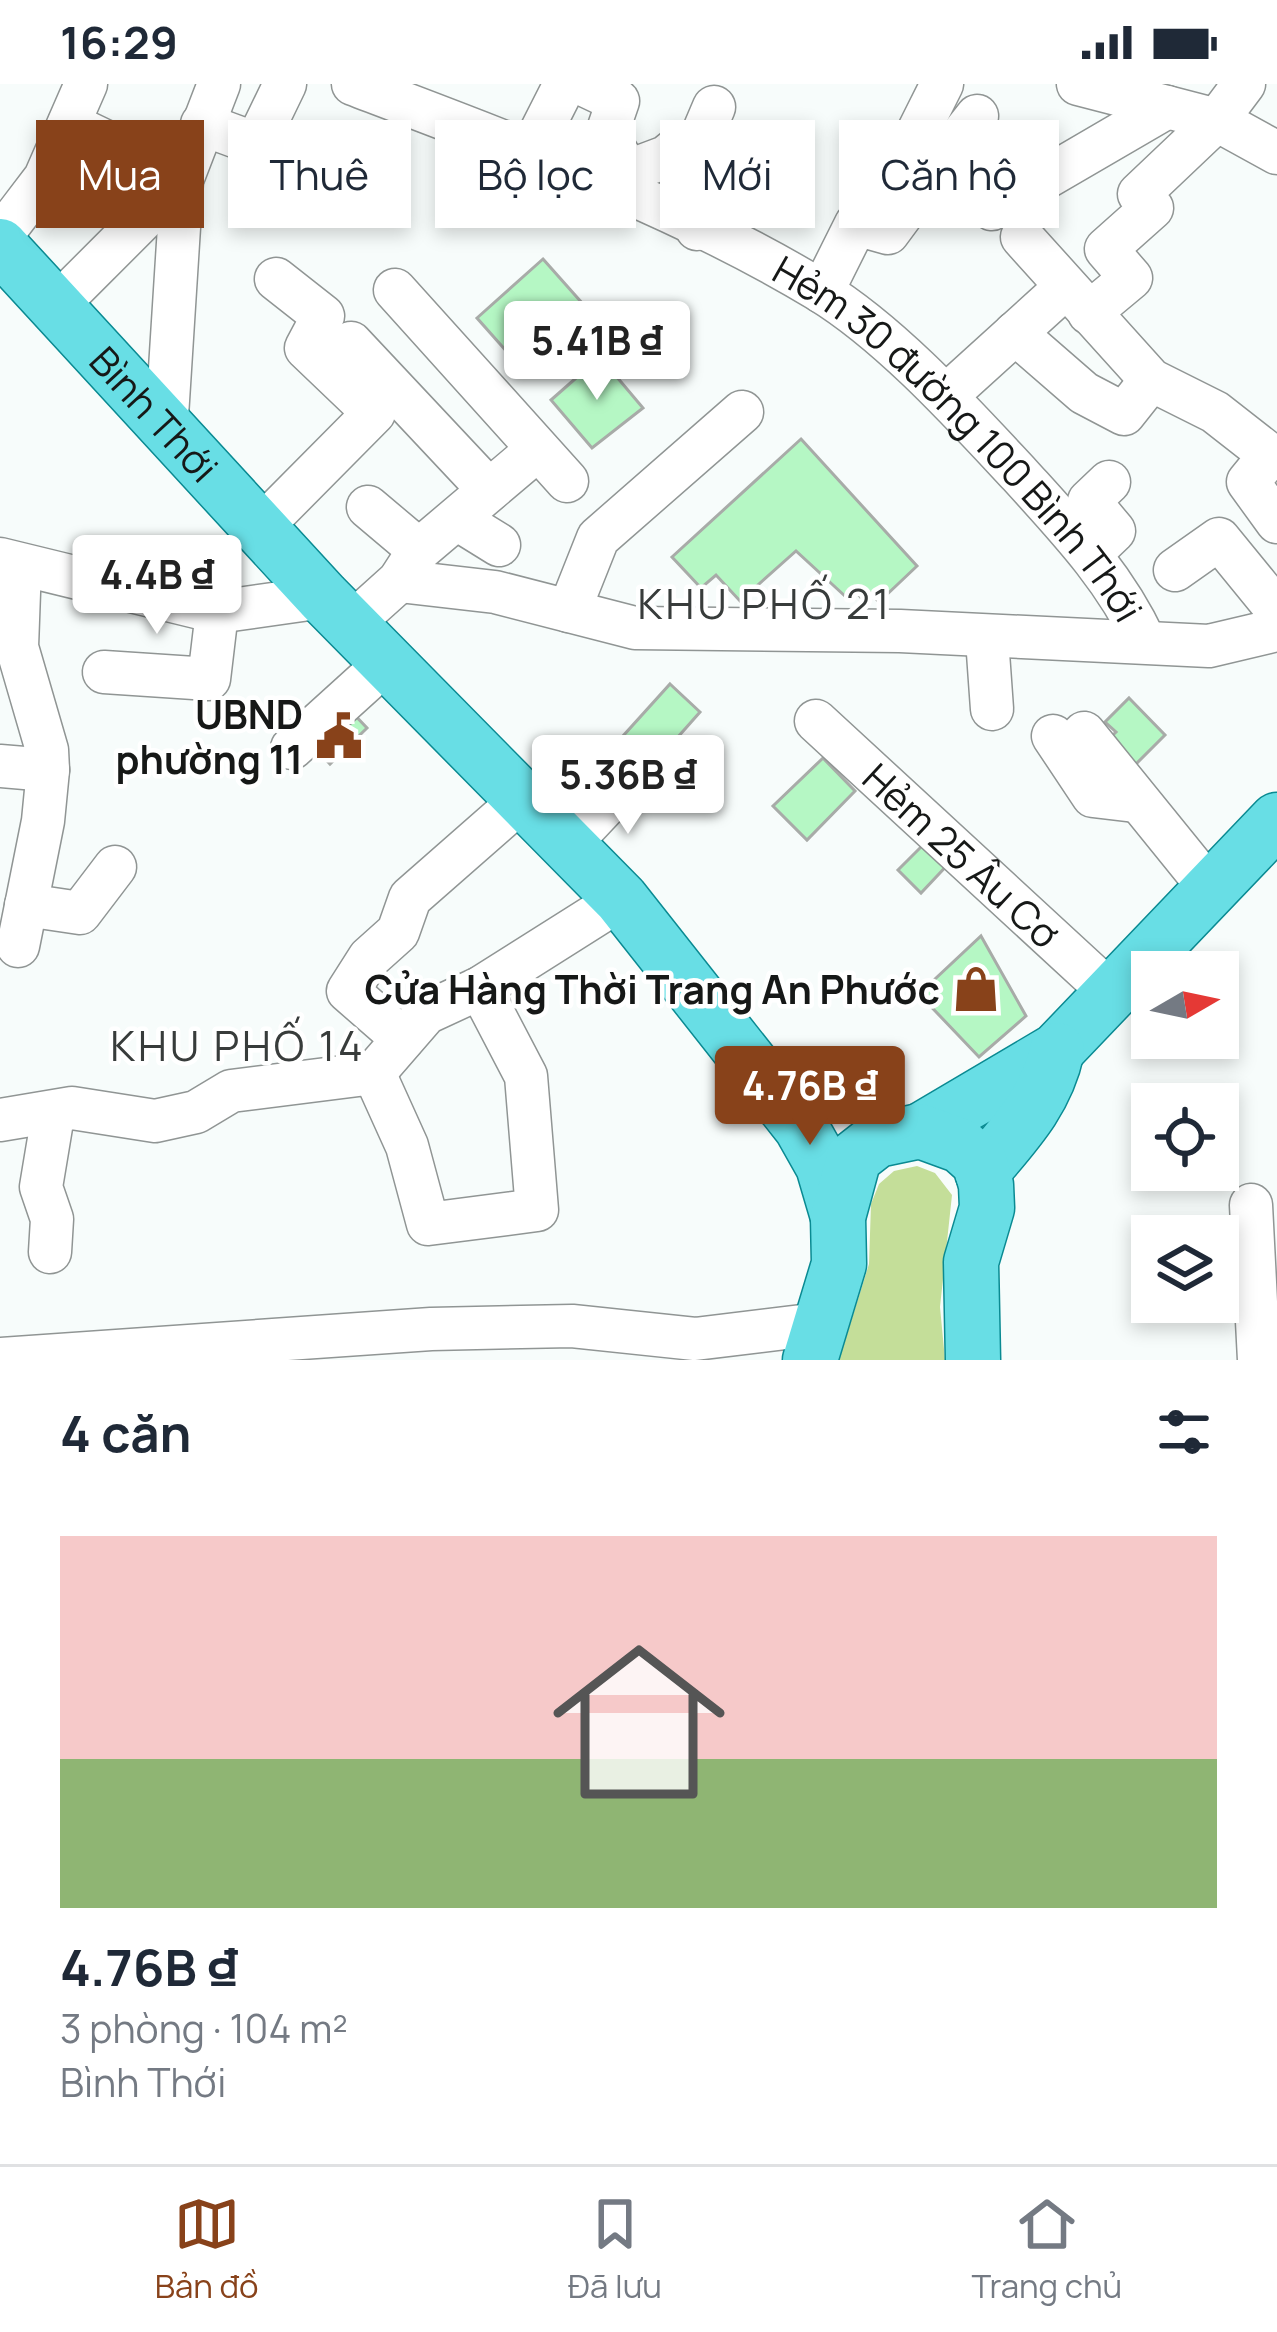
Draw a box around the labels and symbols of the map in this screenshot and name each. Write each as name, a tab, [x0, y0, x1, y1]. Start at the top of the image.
street label: Hẻm 30 đường 100 Bình Thới	[764, 242, 1156, 631]
pin: 5.41B ₫	[486, 301, 708, 403]
street label: Bình Thới	[78, 334, 231, 493]
pin: 4.4B ₫	[59, 535, 255, 637]
district label: KHU PHỐ 21	[638, 574, 892, 632]
place label: UBND phường 11	[116, 687, 303, 786]
public building icon: UBND phường 11	[314, 711, 364, 761]
pin: 5.36B ₫	[517, 735, 739, 837]
street label: Hẻm 25 Âu Cơ	[852, 751, 1072, 960]
north arrow	[1131, 951, 1239, 1059]
place label: Cửa Hàng Thời Trang An Phước	[364, 962, 940, 1016]
shop icon: Cửa Hàng Thời Trang An Phước	[951, 964, 1001, 1014]
district label: KHU PHỐ 14	[110, 1016, 366, 1074]
pin: 4.76B ₫	[699, 1046, 921, 1148]

